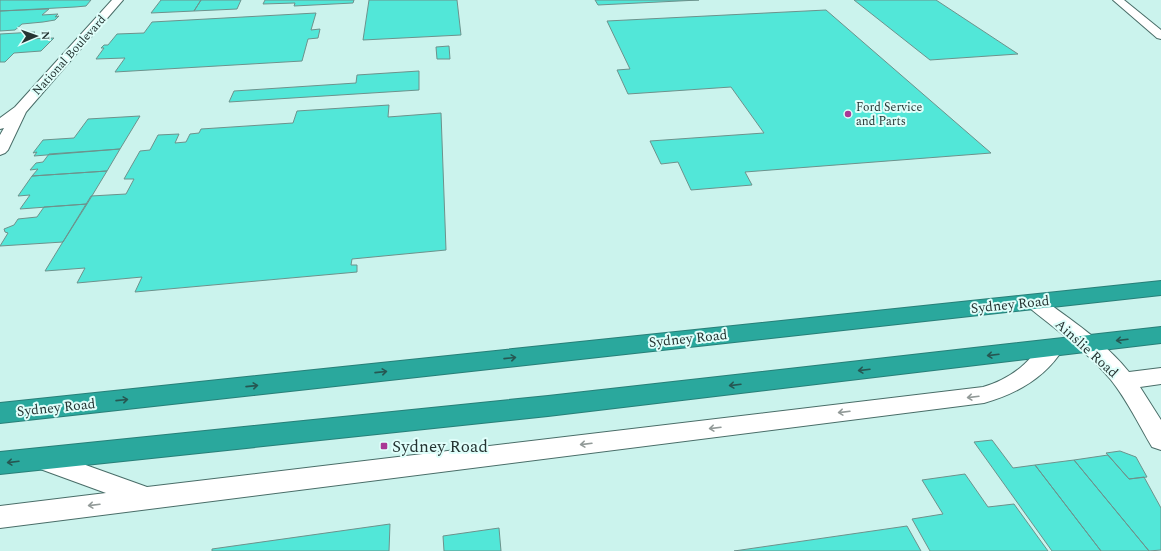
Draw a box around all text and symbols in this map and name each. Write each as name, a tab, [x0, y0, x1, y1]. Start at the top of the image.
street label: National Boulevard	[29, 12, 109, 98]
north arrow	[16, 16, 56, 56]
place label: Ford Service and Parts	[856, 98, 922, 131]
marker: Ford Service and Parts	[843, 109, 853, 119]
street label: Sydney Road	[970, 290, 1051, 319]
street label: Ainslie Road	[1050, 314, 1123, 383]
street label: Sydney Road	[648, 324, 729, 353]
one-way arrow	[1116, 336, 1129, 344]
one-way arrow	[987, 352, 1000, 359]
one-way arrow	[503, 354, 516, 361]
one-way arrow	[858, 366, 871, 374]
one-way arrow	[374, 368, 387, 375]
one-way arrow	[729, 381, 742, 389]
one-way arrow	[245, 382, 258, 389]
street label: Sydney Road	[16, 393, 97, 422]
one-way arrow	[967, 393, 980, 400]
one-way arrow	[115, 396, 128, 403]
one-way arrow	[838, 409, 851, 416]
one-way arrow	[709, 425, 722, 432]
place label: Sydney Road	[392, 434, 488, 460]
one-way arrow	[580, 440, 593, 448]
marker: Sydney Road	[379, 441, 389, 451]
one-way arrow	[7, 458, 20, 466]
one-way arrow	[87, 501, 100, 509]

